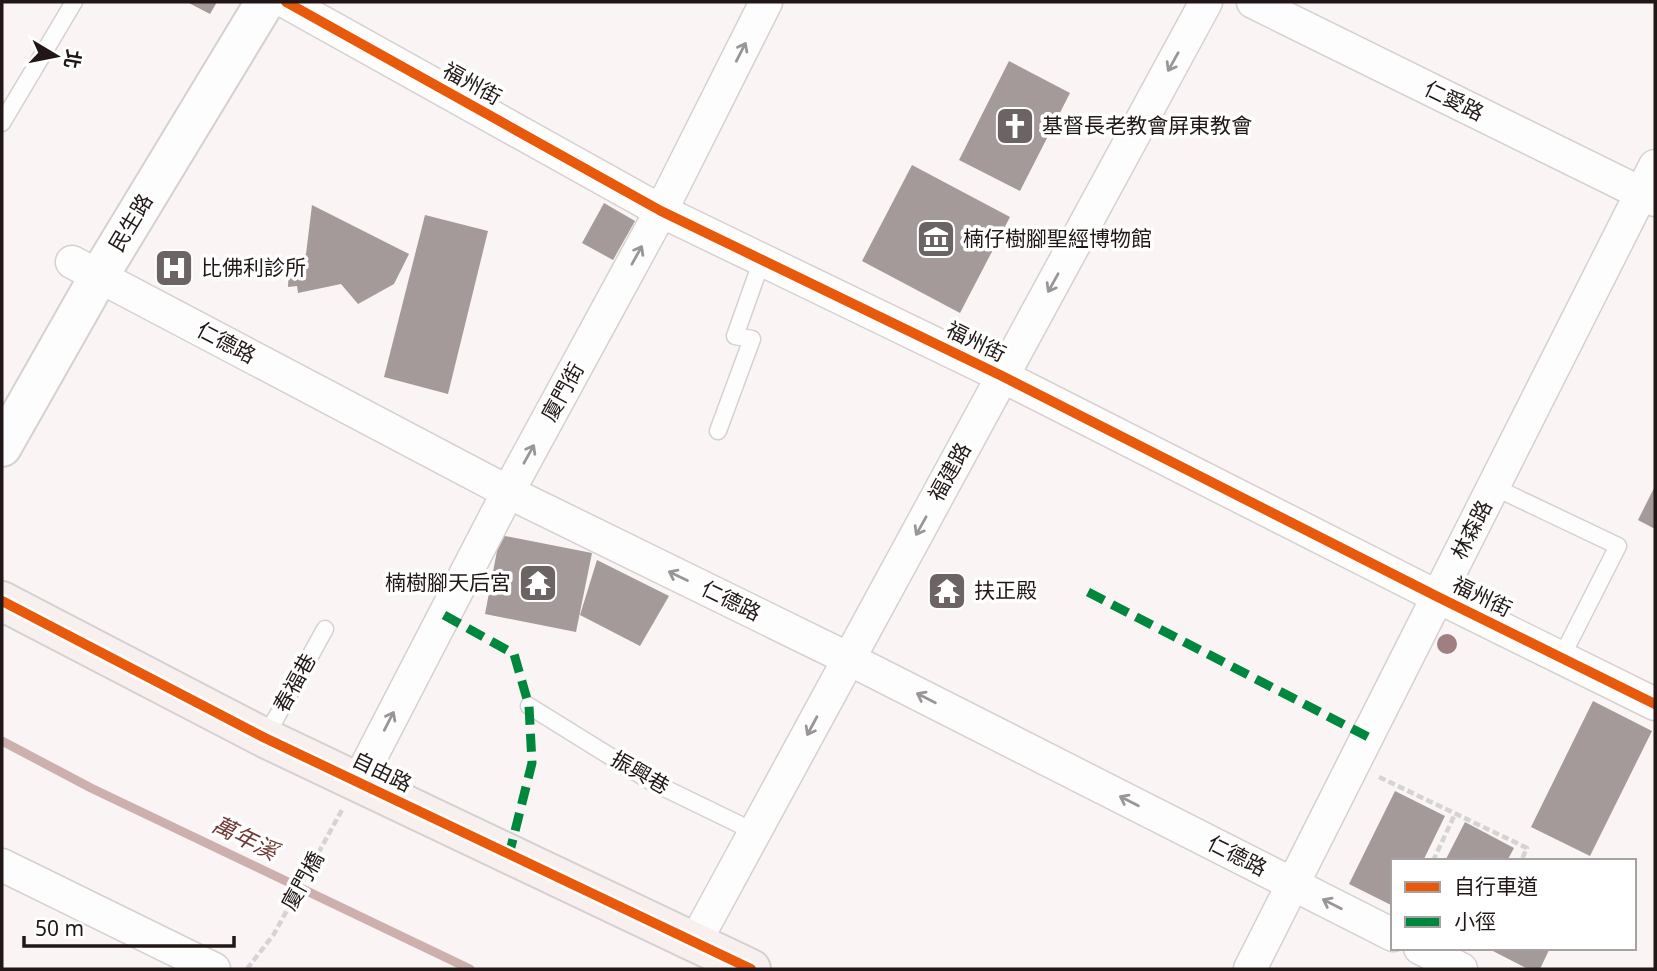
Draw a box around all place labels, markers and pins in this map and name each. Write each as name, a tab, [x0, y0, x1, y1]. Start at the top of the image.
church icon: 基督長老教會屏東教會	[994, 105, 1036, 147]
place label: 基督長老教會屏東教會	[1042, 111, 1252, 139]
museum icon: 楠仔樹腳聖經博物館	[915, 218, 957, 260]
place label: 楠仔樹腳聖經博物館	[963, 224, 1152, 252]
hospital icon: 比佛利診所	[153, 247, 195, 289]
place label: 比佛利診所	[201, 253, 306, 281]
temple icon: 楠樹腳天后宮	[517, 562, 559, 604]
place label: 楠樹腳天后宮	[385, 568, 511, 596]
temple icon: 扶正殿	[926, 570, 968, 612]
place label: 扶正殿	[974, 576, 1037, 604]

